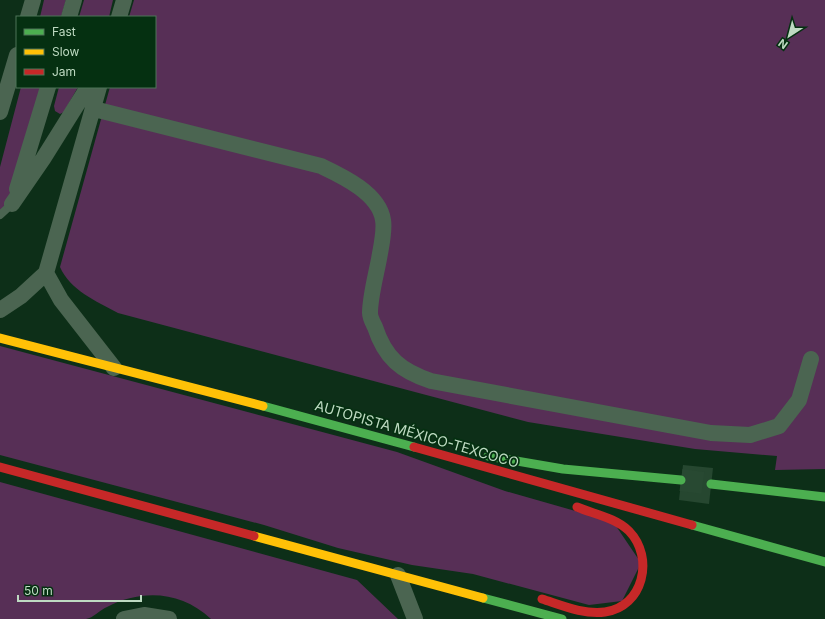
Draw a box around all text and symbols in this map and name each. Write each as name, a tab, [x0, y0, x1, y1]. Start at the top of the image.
legend	[16, 16, 156, 88]
north arrow	[769, 16, 809, 56]
text: Fast	[52, 24, 76, 39]
text: N	[776, 36, 791, 52]
text: Slow	[52, 44, 80, 59]
text: Jam	[52, 64, 76, 79]
street label: AUTOPISTA MÉXICO-TEXCOCO	[313, 396, 521, 471]
scale bar	[18, 577, 141, 603]
text: 50 m	[24, 583, 53, 598]

